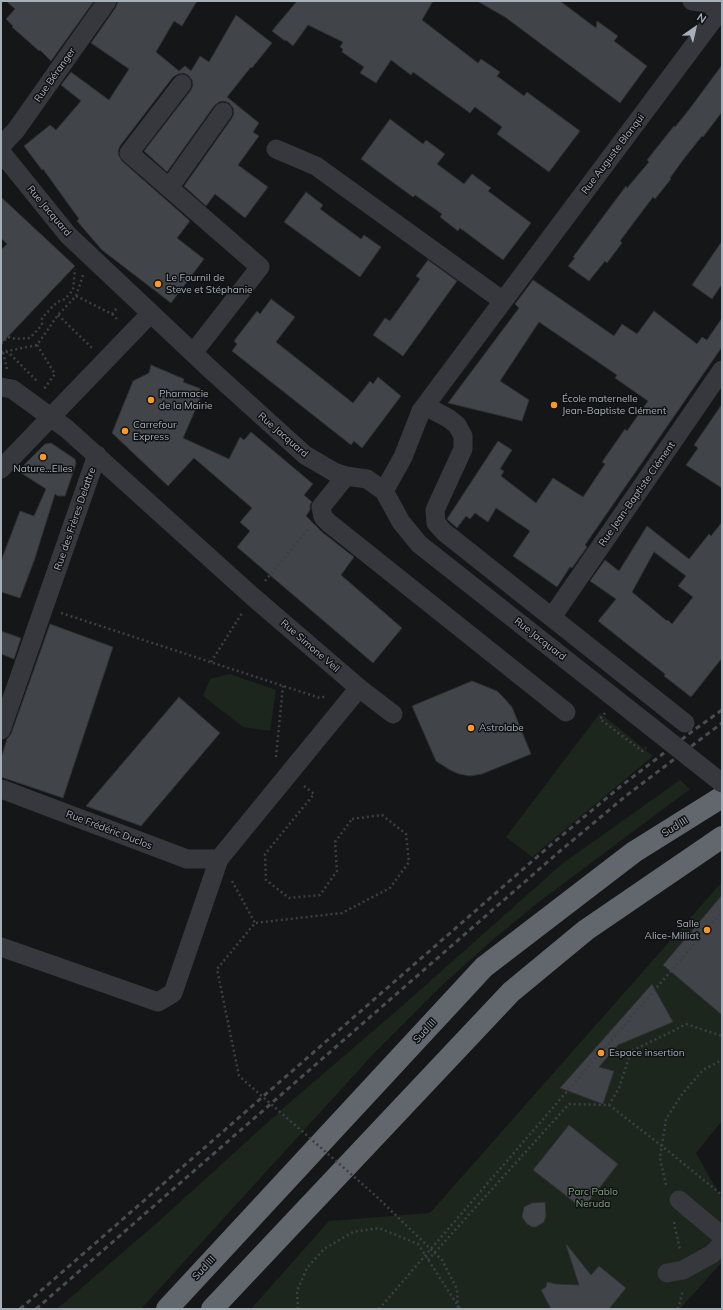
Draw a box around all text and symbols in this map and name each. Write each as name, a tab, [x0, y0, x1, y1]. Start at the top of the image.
north arrow	[675, 8, 715, 48]
text: N	[694, 10, 709, 26]
street label: Rue Béranger	[32, 46, 78, 104]
street label: Rue Auguste Blanqui	[579, 112, 647, 196]
street label: Rue Jacquard	[24, 183, 74, 239]
place label: Le Fournil de Steve et Stéphanie	[166, 272, 253, 296]
marker: Le Fournil de Steve et Stéphanie	[153, 279, 163, 289]
place label: Pharmacie de la Mairie	[159, 388, 212, 412]
place label: École maternelle Jean-Baptiste Clément	[562, 393, 666, 416]
marker: Pharmacie de la Mairie	[146, 395, 156, 405]
marker: École maternelle Jean-Baptiste Clément	[549, 400, 559, 410]
street label: Rue Jacquard	[256, 410, 310, 460]
place label: Carrefour Express	[133, 419, 177, 442]
marker: Carrefour Express	[120, 426, 130, 436]
street label: Rue Jean-Baptiste Clément	[596, 439, 678, 549]
marker: Nature...Elles	[38, 452, 48, 462]
place label: Nature...Elles	[13, 463, 73, 475]
street label: Rue des Frères Delattre	[52, 466, 98, 572]
street label: Rue Jacquard	[512, 615, 568, 663]
street label: Rue Simone Veil	[278, 617, 342, 675]
place label: Astrolabe	[479, 722, 524, 734]
marker: Astrolabe	[466, 723, 476, 733]
street label: Rue Frédéric Duclos	[64, 808, 154, 852]
street label: Sud III	[660, 814, 690, 840]
place label: Salle Alice-Milliat	[645, 918, 699, 942]
marker: Salle Alice-Milliat	[702, 925, 712, 935]
street label: Sud III	[411, 1017, 439, 1045]
place label: Espace insertion	[609, 1047, 685, 1059]
marker: Espace insertion	[596, 1048, 606, 1058]
park label: Parc Pablo Neruda	[568, 1186, 618, 1210]
street label: Sud III	[190, 1254, 218, 1282]

